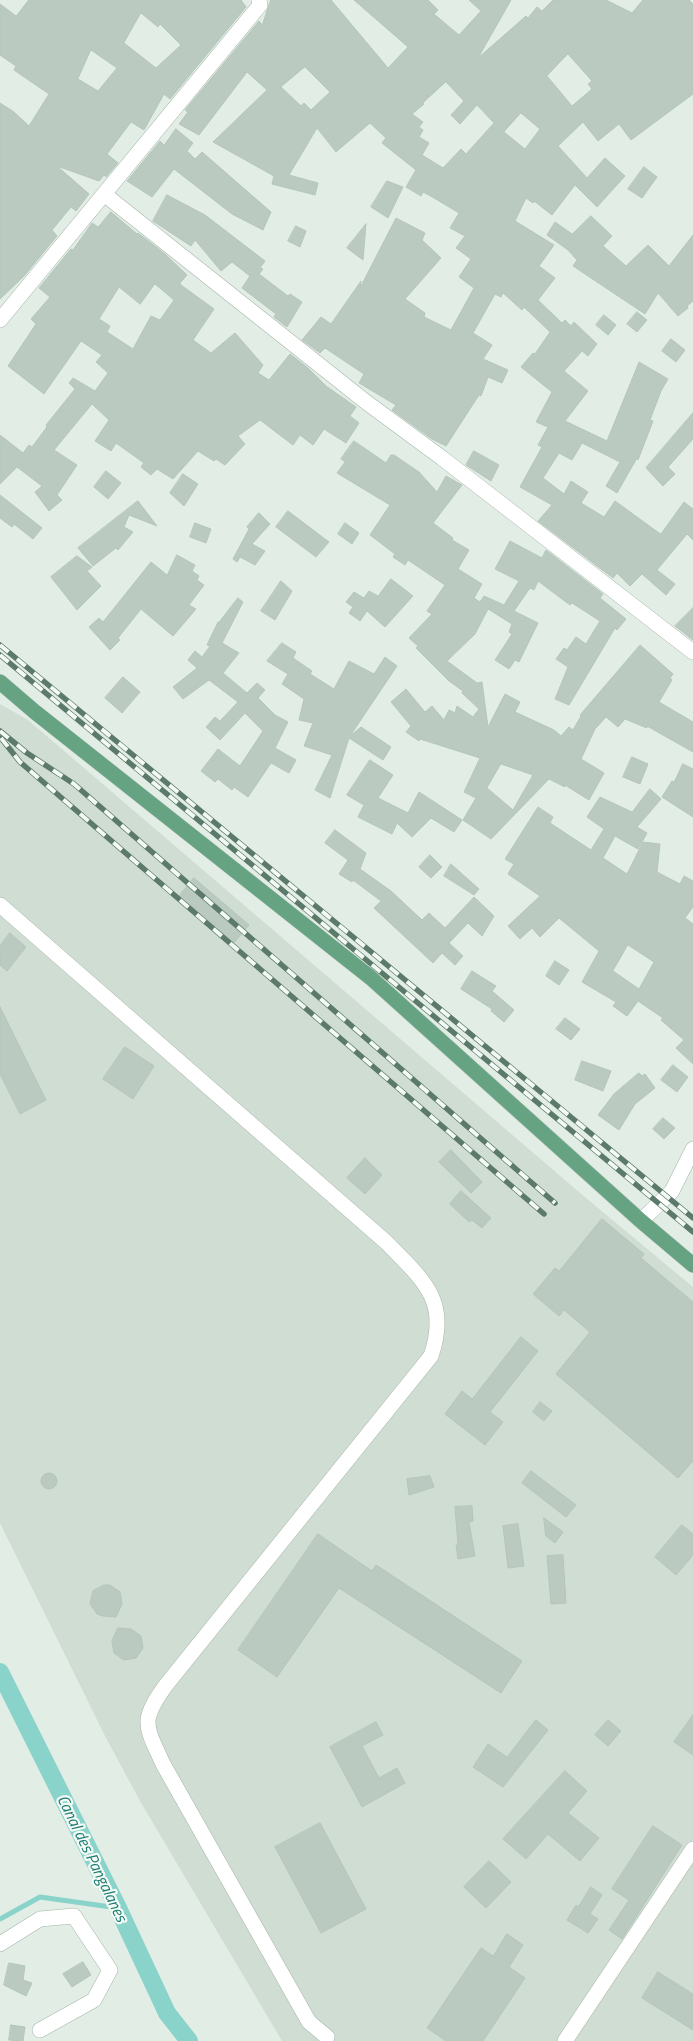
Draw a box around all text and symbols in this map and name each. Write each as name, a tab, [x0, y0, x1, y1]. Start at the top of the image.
water label: Canal des Pangalanes	[52, 1793, 130, 1925]

